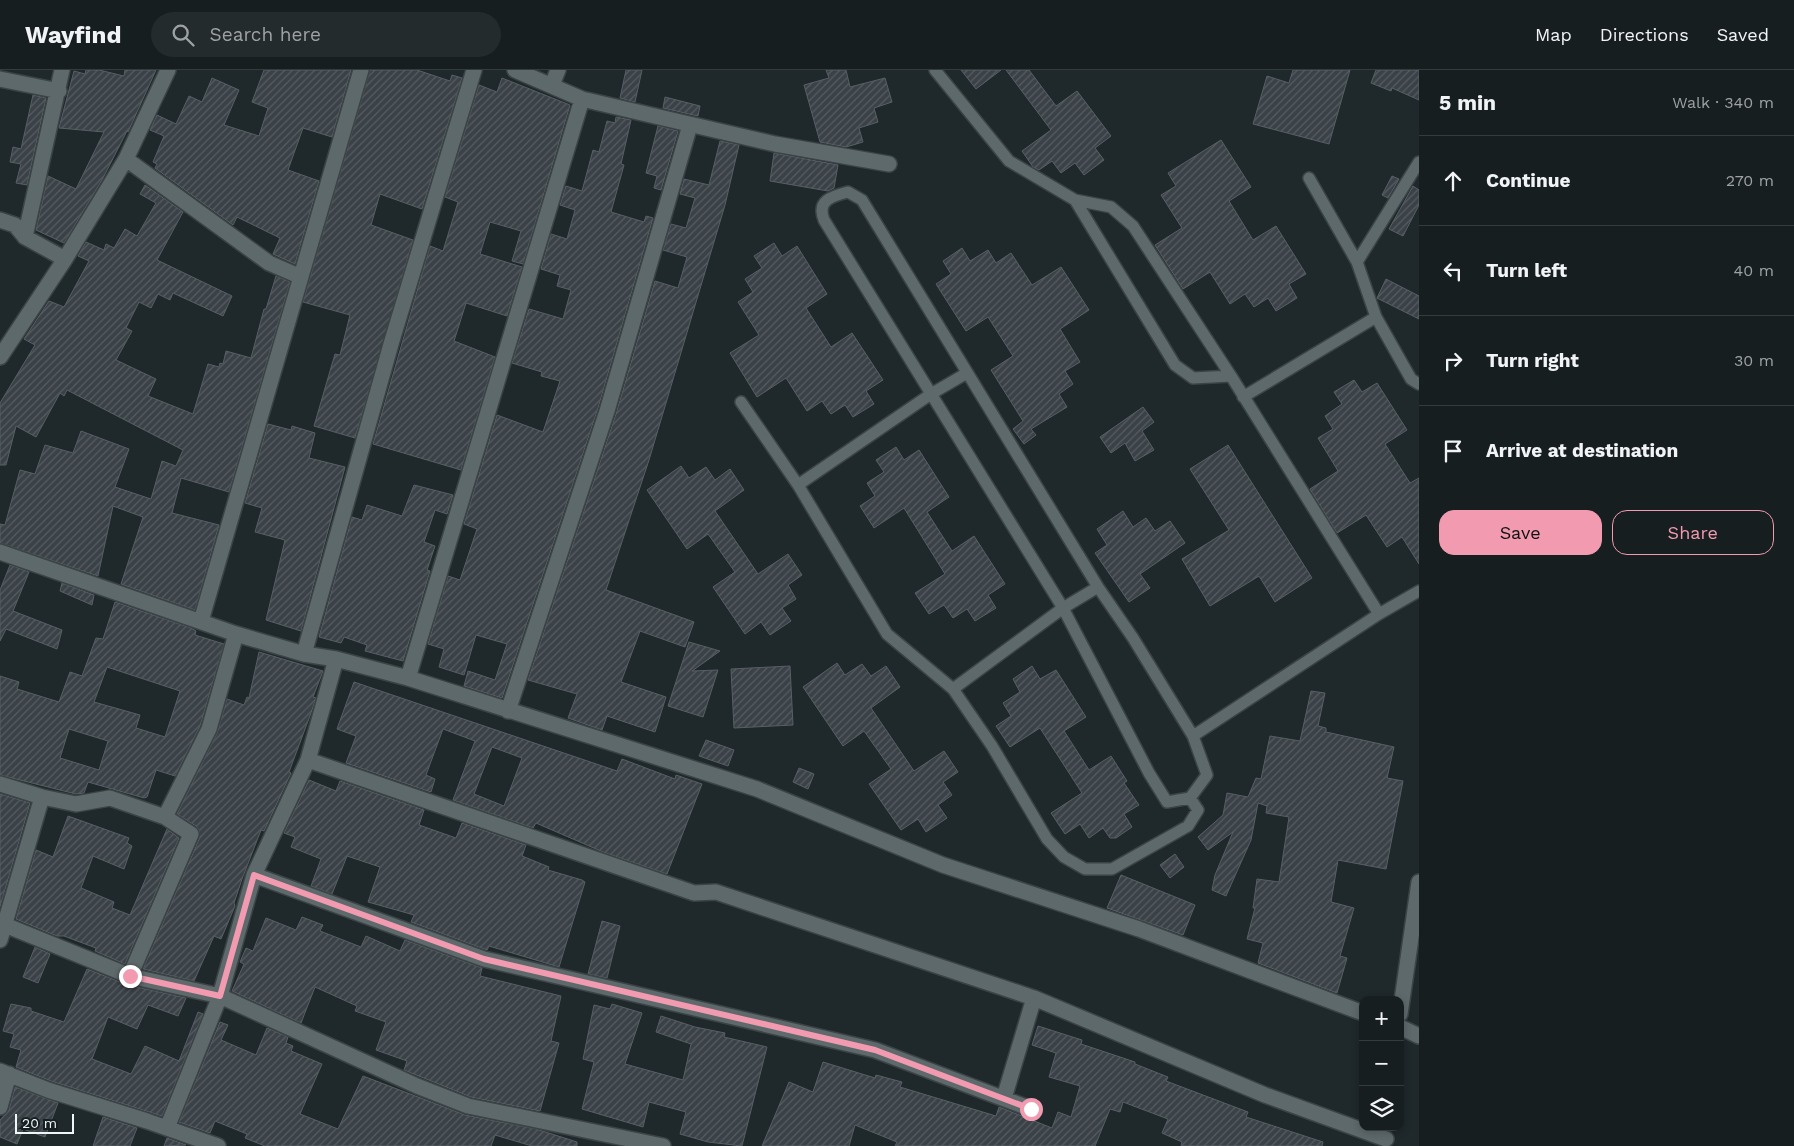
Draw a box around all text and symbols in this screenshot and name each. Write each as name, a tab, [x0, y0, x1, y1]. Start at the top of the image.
search box	[151, 12, 501, 57]
text: Wayfind	[25, 21, 121, 49]
icon: search	[169, 21, 197, 49]
text: Search here	[209, 23, 321, 46]
text: Map	[1535, 24, 1572, 45]
text: Directions	[1600, 24, 1689, 45]
text: Saved	[1717, 24, 1769, 45]
text: 5 min	[1439, 90, 1496, 115]
text: Walk · 340 m	[1672, 93, 1774, 112]
icon: ahead	[1439, 167, 1467, 195]
text: Continue	[1486, 169, 1570, 192]
text: 270 m	[1726, 171, 1774, 190]
icon: left	[1439, 257, 1467, 285]
text: Turn left	[1486, 259, 1567, 282]
text: 40 m	[1734, 261, 1774, 280]
icon: right	[1439, 347, 1467, 375]
text: Turn right	[1486, 349, 1579, 372]
text: 30 m	[1734, 351, 1774, 370]
icon: arrive	[1439, 437, 1467, 465]
text: Arrive at destination	[1486, 439, 1678, 462]
button: Save	[1439, 510, 1602, 555]
button: Share	[1612, 510, 1774, 555]
route end	[119, 965, 142, 988]
map controls	[1359, 996, 1404, 1131]
button: +	[1359, 996, 1404, 1041]
button: −	[1359, 1041, 1404, 1086]
button: layers	[1359, 1086, 1404, 1131]
route start	[1020, 1098, 1043, 1121]
scale bar	[15, 1111, 74, 1134]
text: 20 m	[22, 1115, 57, 1131]

